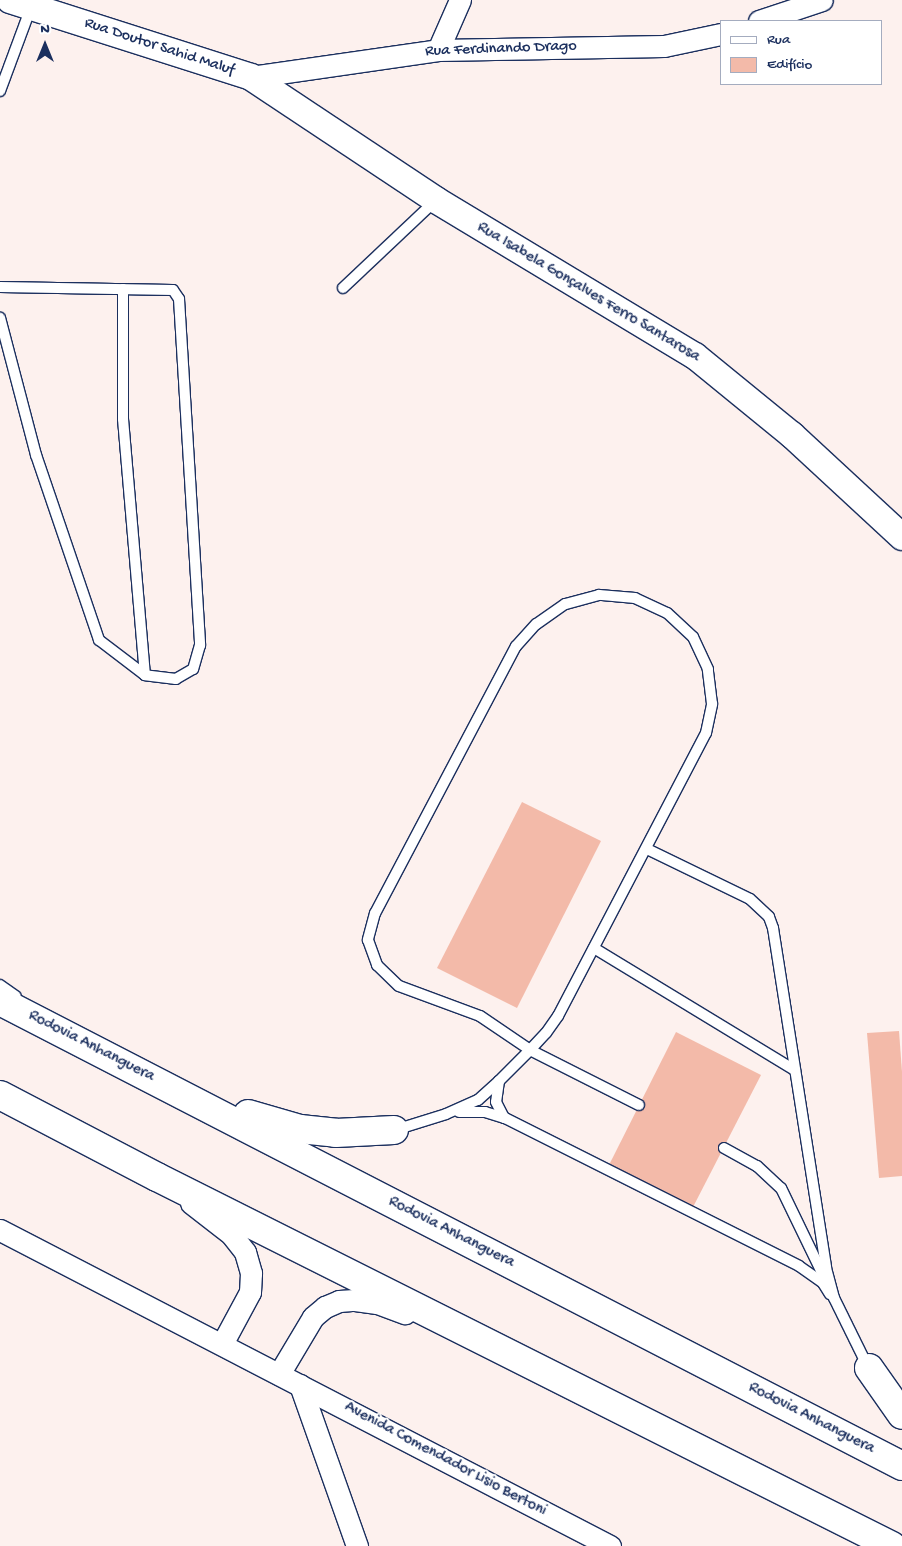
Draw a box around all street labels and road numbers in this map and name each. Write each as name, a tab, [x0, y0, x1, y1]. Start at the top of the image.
street label: Rua Doutor Sahid Maluf	[82, 15, 236, 81]
street label: Rua Ferdinando Drago	[425, 38, 577, 62]
street label: Rua Isabela Gonçalves Ferro Santarosa	[473, 219, 703, 367]
street label: Rodovia Anhanguera	[25, 1007, 157, 1087]
street label: Rodovia Anhanguera	[385, 1193, 517, 1273]
street label: Rodovia Anhanguera	[745, 1379, 877, 1459]
street label: Avenida Comendador Lisio Bertoni	[341, 1398, 549, 1522]

